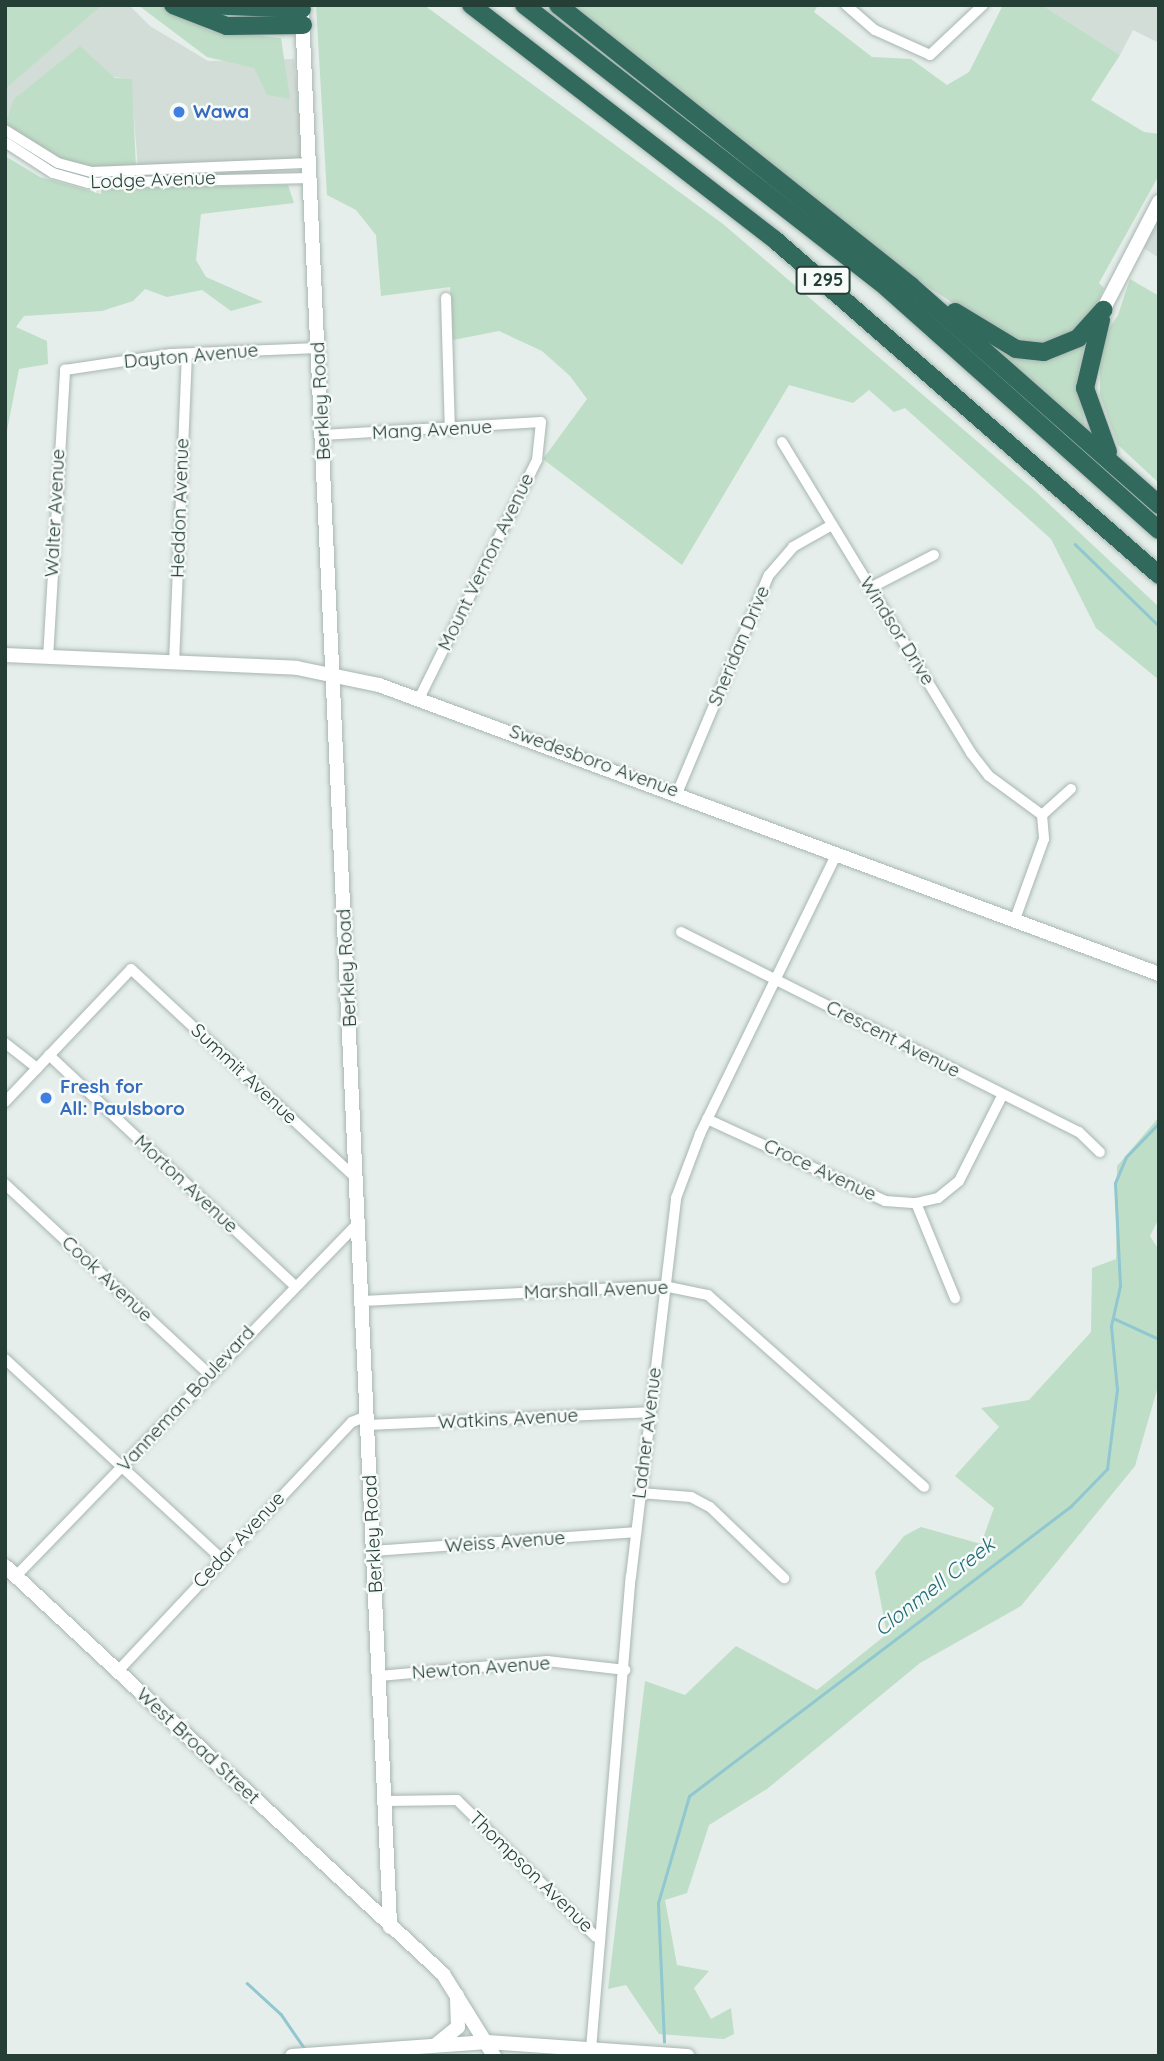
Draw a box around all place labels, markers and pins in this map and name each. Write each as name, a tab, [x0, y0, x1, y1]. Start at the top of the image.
place label: Wawa	[193, 101, 249, 123]
marker: Wawa	[171, 104, 187, 120]
place label: Fresh for All: Paulsboro	[60, 1076, 185, 1120]
marker: Fresh for All: Paulsboro	[38, 1090, 54, 1106]

